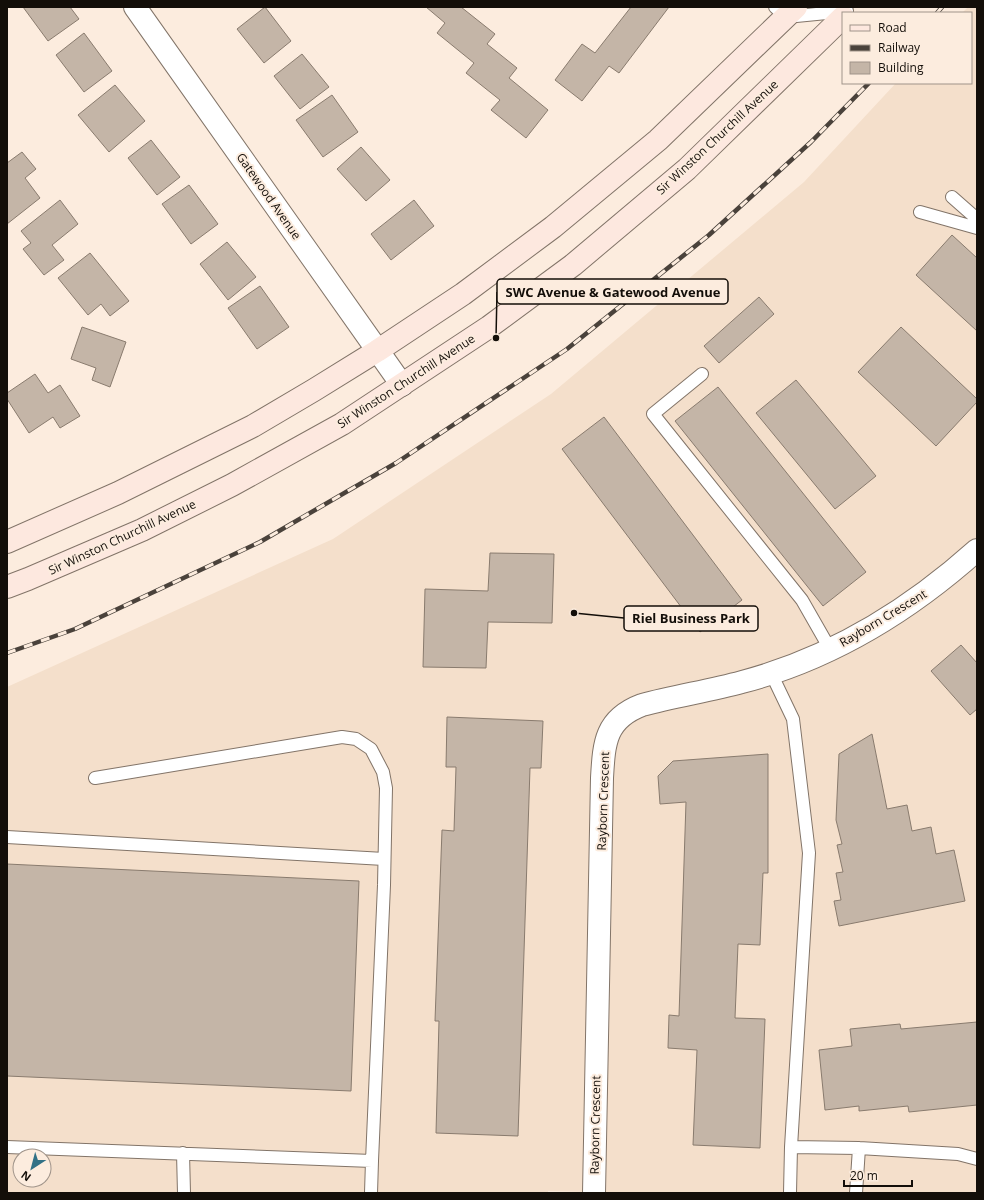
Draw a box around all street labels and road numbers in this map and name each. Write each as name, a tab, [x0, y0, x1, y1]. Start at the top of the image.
street label: Sir Winston Churchill Avenue	[652, 76, 782, 198]
street label: Gatewood Avenue	[233, 149, 305, 243]
street label: Sir Winston Churchill Avenue	[334, 330, 478, 432]
street label: Sir Winston Churchill Avenue	[45, 495, 199, 579]
street label: Rayborn Crescent	[836, 585, 930, 651]
street label: Rayborn Crescent	[593, 751, 613, 851]
street label: Rayborn Crescent	[586, 1075, 604, 1175]

